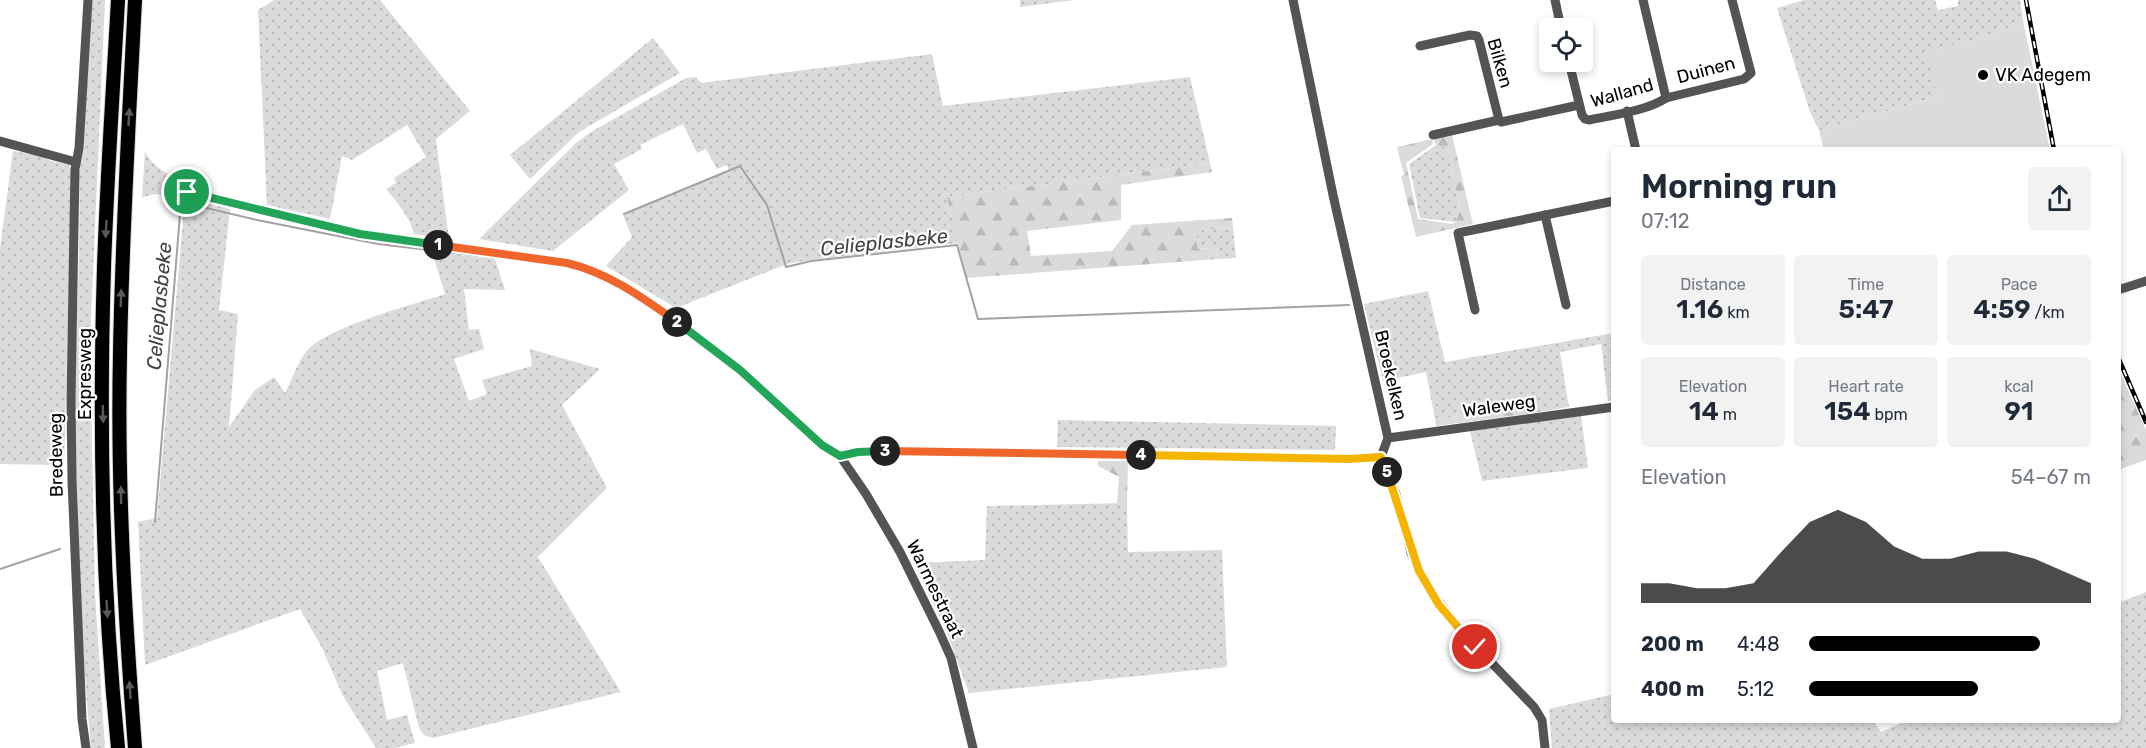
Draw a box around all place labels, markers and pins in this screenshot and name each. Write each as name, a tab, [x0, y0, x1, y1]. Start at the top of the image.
place label: VK Adegem	[1995, 64, 2091, 86]
marker: VK Adegem	[1976, 68, 1990, 82]
pin	[161, 166, 212, 217]
pin: 1	[423, 230, 453, 260]
pin: 2	[662, 307, 692, 337]
pin: 3	[870, 436, 900, 466]
pin: 4	[1126, 440, 1156, 470]
pin: 5	[1372, 457, 1402, 487]
pin	[1449, 621, 1500, 672]

